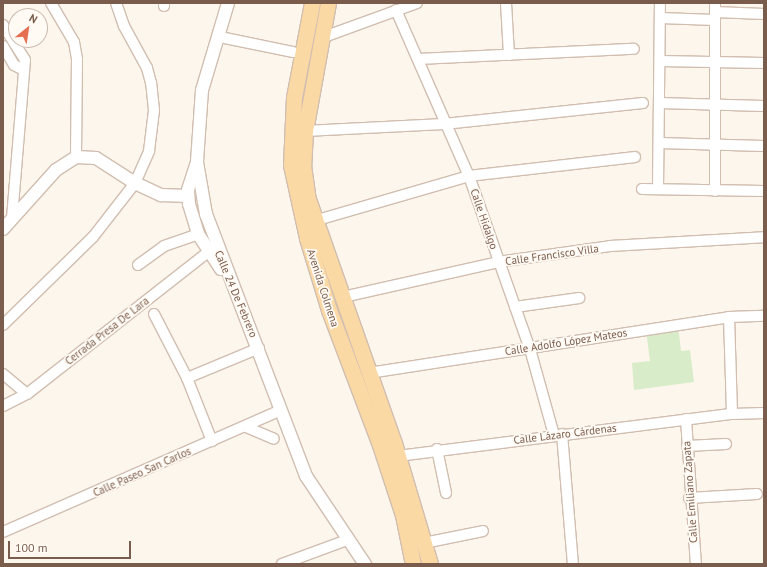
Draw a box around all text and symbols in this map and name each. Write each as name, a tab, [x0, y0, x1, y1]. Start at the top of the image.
north arrow	[8, 8, 48, 48]
text: N	[27, 11, 40, 26]
street label: Calle Hidalgo	[467, 187, 501, 251]
street label: Calle Francisco Villa	[504, 242, 600, 268]
street label: Avenida Colmena	[304, 247, 342, 329]
street label: Calle 24 De Febrero	[212, 248, 260, 340]
street label: Cerrada Presa De Lara	[62, 294, 152, 368]
street label: Calle Adolfo López Mateos	[504, 326, 628, 358]
street label: Calle Lázaro Cárdenas	[513, 421, 617, 447]
street label: Calle Emiliano Zapata	[680, 440, 700, 544]
street label: Calle Paseo San Carlos	[91, 444, 193, 500]
scale bar	[10, 533, 133, 559]
text: 100 m	[15, 540, 48, 555]

